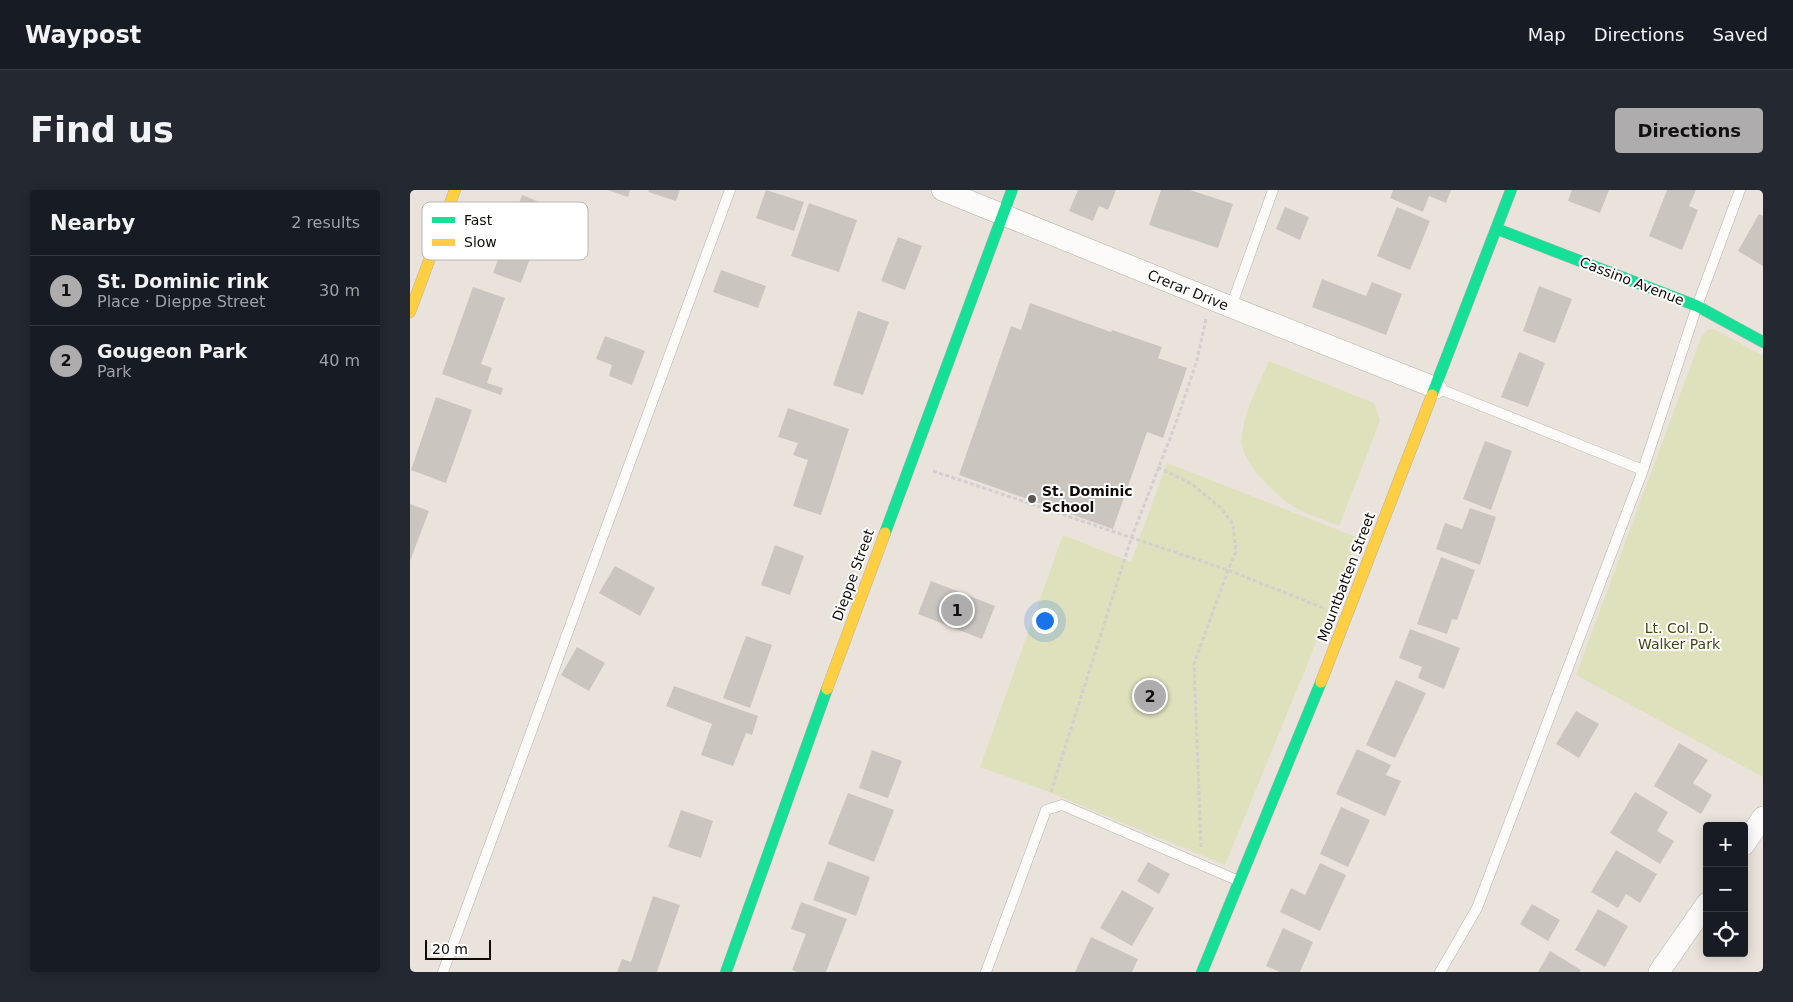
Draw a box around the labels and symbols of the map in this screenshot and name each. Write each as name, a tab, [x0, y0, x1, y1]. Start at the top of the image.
legend	[422, 202, 588, 260]
text: Fast	[464, 212, 493, 228]
text: Slow	[464, 234, 497, 250]
street label: Cassino Avenue	[1577, 254, 1687, 308]
street label: Crerar Drive	[1145, 267, 1231, 313]
place label: St. Dominic School	[1042, 483, 1133, 515]
marker: St. Dominic School	[1026, 493, 1038, 505]
street label: Mountbatten Street	[1314, 510, 1378, 644]
street label: Dieppe Street	[829, 526, 877, 623]
pin: 1	[941, 591, 973, 629]
your location	[1032, 608, 1058, 634]
park label: Lt. Col. D. Walker Park	[1638, 620, 1721, 652]
pin: 2	[1134, 677, 1166, 715]
scale bar	[425, 937, 491, 960]

